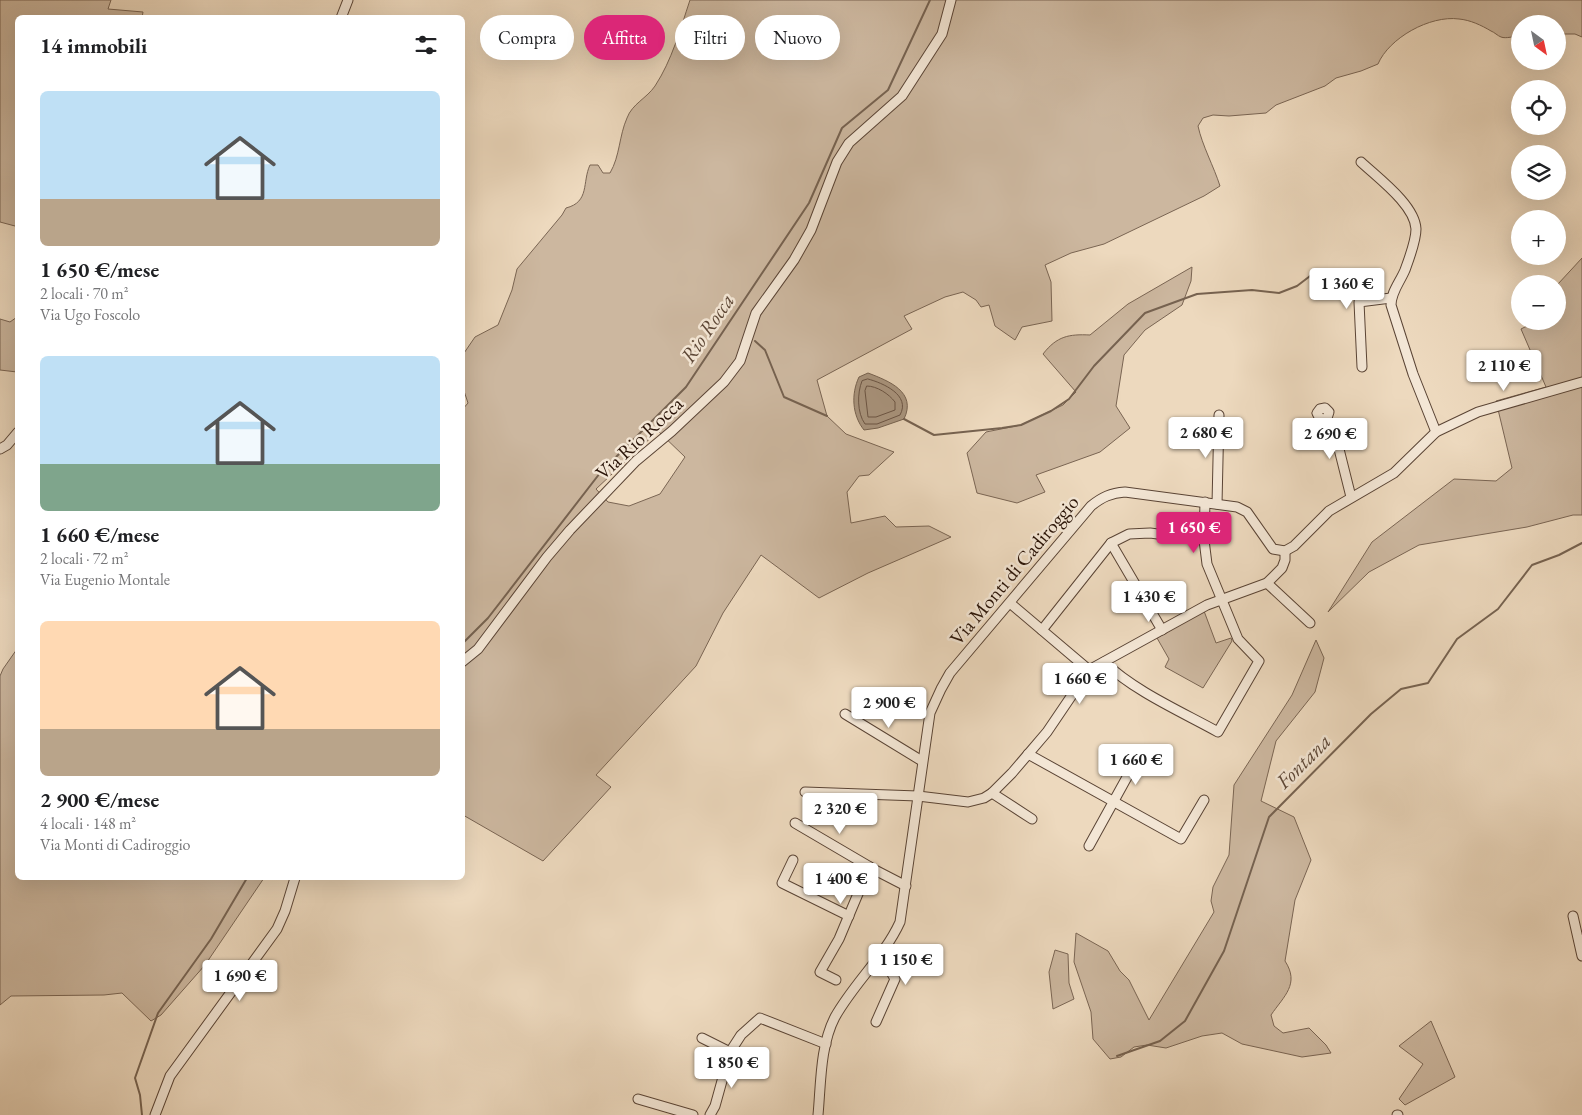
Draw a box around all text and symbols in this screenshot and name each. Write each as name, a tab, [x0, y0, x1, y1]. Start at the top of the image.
chip: Compra	[480, 15, 574, 60]
chip: Affitta	[584, 15, 665, 60]
chip: Filtri	[675, 15, 745, 60]
chip: Nuovo	[755, 15, 840, 60]
north arrow	[1511, 15, 1566, 70]
map controls	[1511, 15, 1566, 330]
icon: filters	[412, 31, 440, 59]
text: 14 immobili	[40, 32, 147, 59]
button: locate	[1511, 80, 1566, 135]
icon: home	[195, 123, 285, 213]
button: layers	[1511, 145, 1566, 200]
button: +	[1511, 210, 1566, 265]
text: 1 650 €/mese	[40, 256, 159, 283]
pin: 1 360 €	[1301, 268, 1393, 310]
text: 1 360 €	[1320, 273, 1374, 294]
button: −	[1511, 275, 1566, 330]
text: 2 locali · 70 m²	[40, 283, 128, 304]
water label: Rio Rocca	[674, 288, 740, 368]
text: Via Ugo Foscolo	[40, 304, 140, 325]
pin: 2 110 €	[1458, 350, 1550, 392]
text: 2 110 €	[1477, 355, 1531, 376]
icon: home	[195, 388, 285, 478]
street label: Via Rio Rocca	[590, 391, 688, 485]
pin: 2 680 €	[1160, 416, 1252, 459]
pin: 2 690 €	[1284, 418, 1376, 460]
text: 2 680 €	[1179, 422, 1233, 443]
text: 2 690 €	[1303, 423, 1357, 444]
street label: Via Monti di Cadiroggio	[944, 489, 1085, 650]
pin: 1 650 €	[1148, 512, 1240, 554]
text: 1 650 €	[1167, 517, 1221, 538]
text: 1 660 €/mese	[40, 521, 159, 548]
text: 2 locali · 72 m²	[40, 548, 128, 569]
text: Via Eugenio Montale	[40, 569, 170, 590]
pin: 1 430 €	[1103, 580, 1195, 623]
text: 1 430 €	[1122, 586, 1176, 607]
icon: home	[195, 653, 285, 743]
pin: 1 660 €	[1034, 662, 1126, 705]
text: 1 660 €	[1053, 668, 1107, 689]
pin: 2 900 €	[843, 686, 935, 729]
text: 2 900 €	[862, 692, 916, 713]
water label: Fontana	[1269, 728, 1336, 795]
pin: 1 660 €	[1090, 744, 1182, 786]
text: 1 660 €	[1109, 749, 1163, 770]
text: 2 900 €/mese	[40, 786, 159, 813]
pin: 2 320 €	[794, 792, 886, 835]
text: 2 320 €	[813, 798, 867, 819]
text: 4 locali · 148 m²	[40, 813, 136, 834]
text: Via Monti di Cadiroggio	[40, 834, 191, 855]
pin: 1 400 €	[795, 862, 887, 905]
text: 1 400 €	[814, 868, 868, 889]
pin: 1 150 €	[860, 944, 952, 986]
text: 1 150 €	[879, 949, 933, 970]
pin: 1 690 €	[194, 960, 286, 1002]
text: 1 690 €	[213, 965, 267, 986]
pin: 1 850 €	[686, 1046, 778, 1089]
text: 1 850 €	[705, 1052, 759, 1073]

